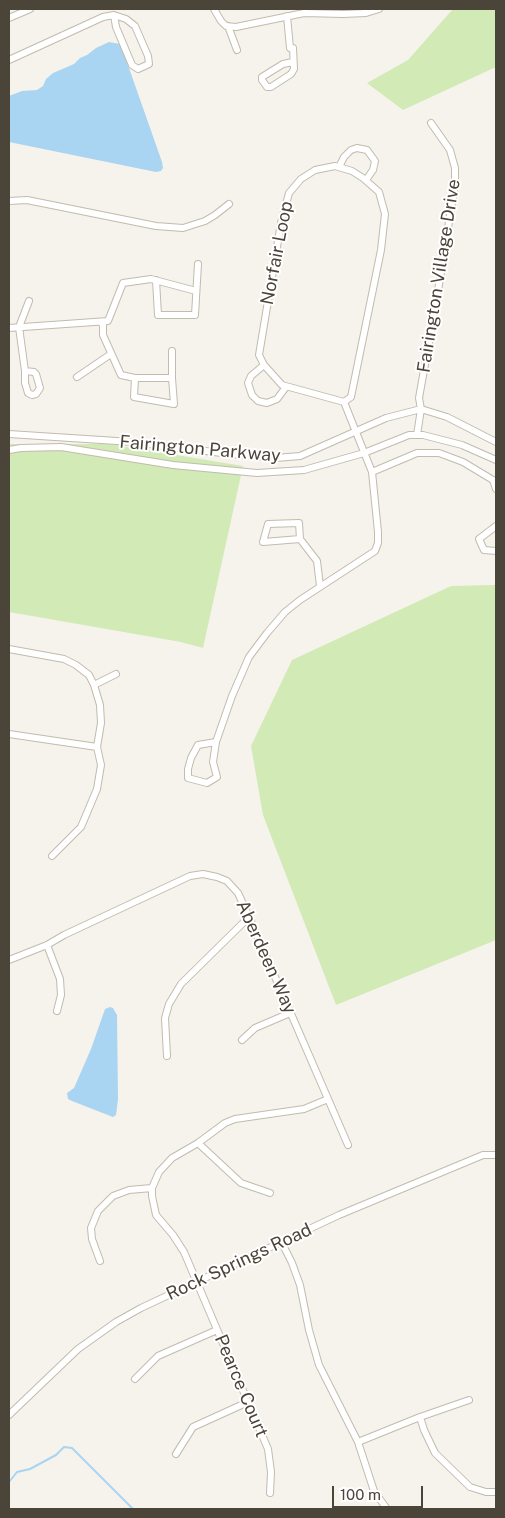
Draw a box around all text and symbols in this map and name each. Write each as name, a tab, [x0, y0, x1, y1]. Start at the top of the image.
street label: Fairington Village Drive	[413, 178, 465, 374]
street label: Norfair Loop	[256, 199, 298, 307]
street label: Fairington Parkway	[118, 431, 282, 467]
street label: Aberdeen Way	[231, 897, 301, 1017]
street label: Rock Springs Road	[163, 1219, 315, 1305]
street label: Pearce Court	[210, 1331, 272, 1441]
scale bar	[335, 1476, 426, 1508]
text: 100 m	[340, 1486, 381, 1503]

